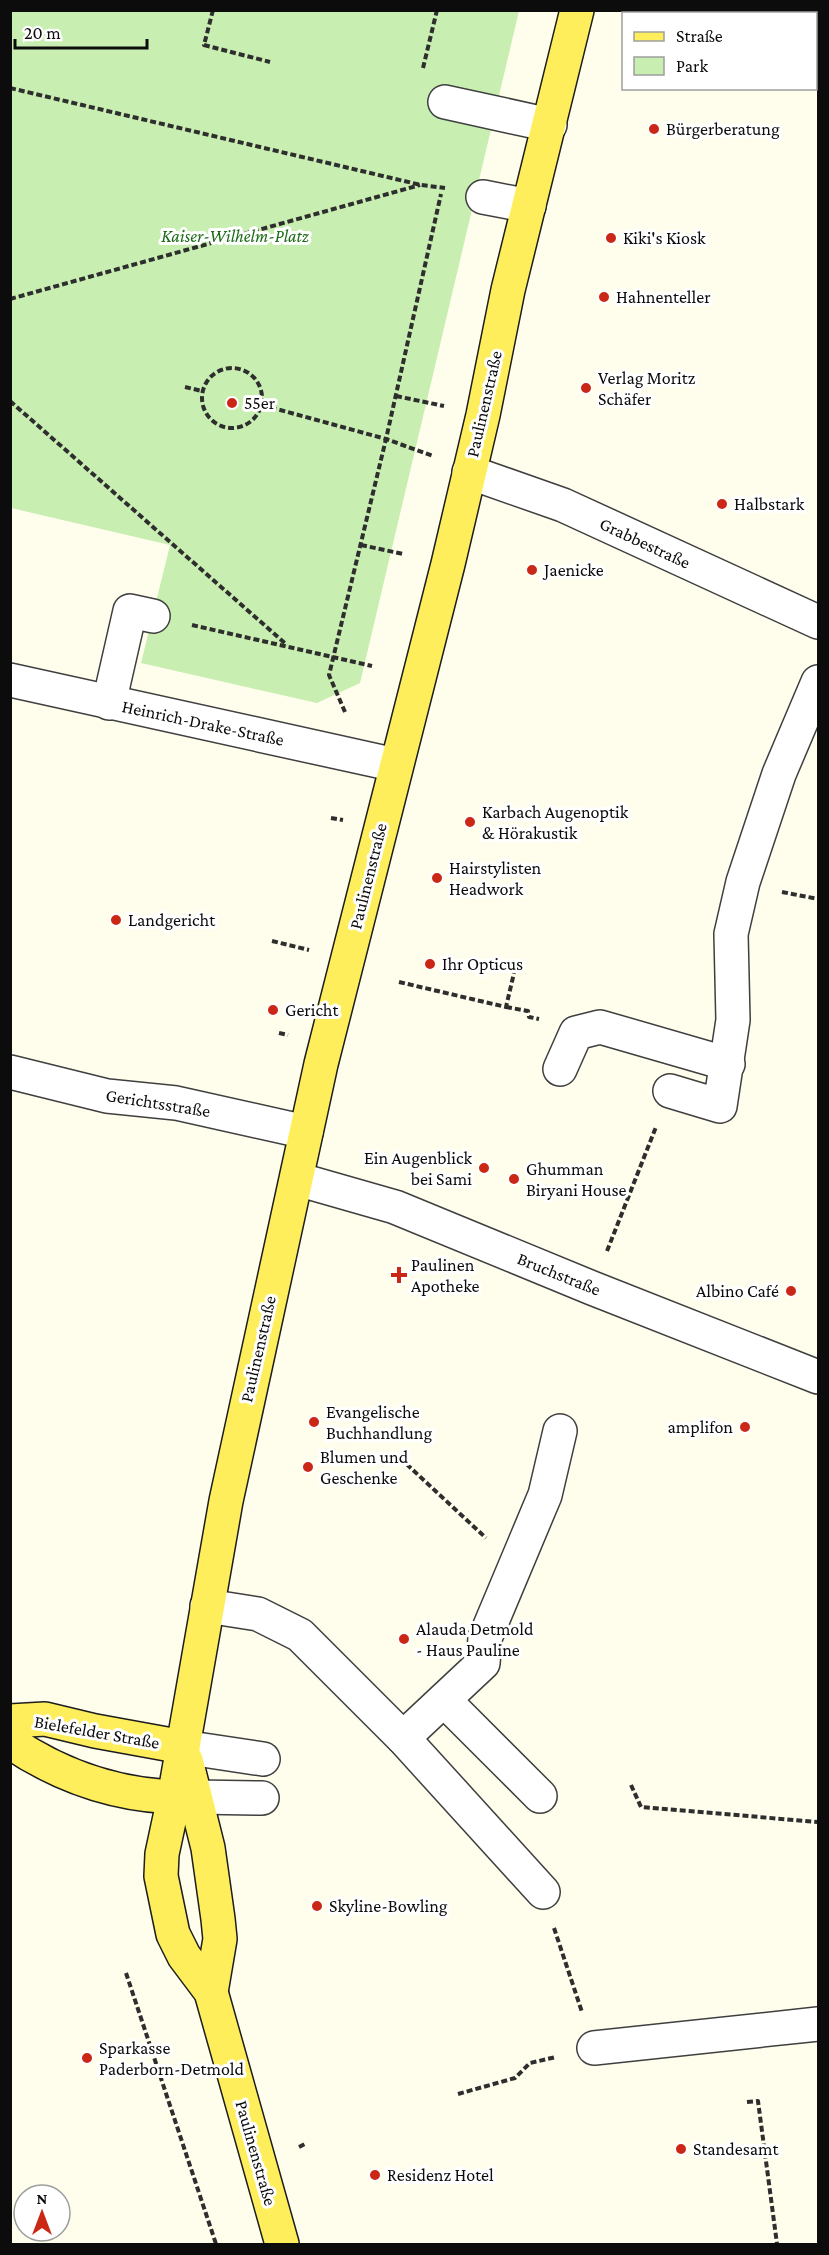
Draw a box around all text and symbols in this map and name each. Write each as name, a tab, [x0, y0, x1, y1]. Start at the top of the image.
scale bar	[15, 12, 147, 50]
legend	[622, 12, 817, 90]
text: 20 m	[24, 23, 61, 43]
text: Straße	[676, 26, 723, 46]
text: Park	[676, 56, 708, 76]
place label: Bürgerberatung	[666, 119, 780, 139]
marker: Bürgerberatung	[647, 122, 661, 136]
park label: Kaiser-Wilhelm-Platz	[161, 226, 309, 246]
place label: Kiki's Kiosk	[623, 228, 706, 248]
marker: Kiki's Kiosk	[604, 231, 618, 245]
place label: Hahnenteller	[616, 287, 711, 307]
marker: Hahnenteller	[597, 290, 611, 304]
street label: Paulinenstraße	[462, 349, 506, 459]
place label: Verlag Moritz Schäfer	[598, 368, 696, 409]
marker: Verlag Moritz Schäfer	[579, 381, 593, 395]
place label: 55er	[244, 393, 276, 413]
marker: 55er	[225, 396, 239, 410]
place label: Halbstark	[734, 494, 805, 514]
marker: Halbstark	[715, 497, 729, 511]
street label: Grabbestraße	[597, 513, 693, 573]
place label: Jaenicke	[542, 560, 604, 580]
marker: Jaenicke	[525, 563, 539, 577]
street label: Heinrich-Drake-Straße	[120, 696, 286, 750]
place label: Karbach Augenoptik & Hörakustik	[482, 802, 629, 843]
marker: Karbach Augenoptik & Hörakustik	[463, 815, 477, 829]
street label: Paulinenstraße	[345, 821, 391, 931]
place label: Hairstylisten Headwork	[449, 858, 542, 899]
marker: Hairstylisten Headwork	[430, 871, 444, 885]
place label: Landgericht	[128, 910, 216, 930]
marker: Landgericht	[109, 913, 123, 927]
place label: Ihr Opticus	[442, 954, 523, 974]
marker: Ihr Opticus	[423, 957, 437, 971]
place label: Gericht	[285, 1000, 339, 1020]
marker: Gericht	[266, 1003, 280, 1017]
street label: Gerichtsstraße	[104, 1085, 212, 1121]
place label: Ein Augenblick bei Sami	[364, 1148, 472, 1189]
place label: Ghumman Biryani House	[526, 1159, 627, 1200]
marker: Ein Augenblick bei Sami	[477, 1161, 491, 1175]
marker: Ghumman Biryani House	[507, 1172, 521, 1186]
street label: Bruchstraße	[514, 1248, 604, 1300]
place label: Paulinen Apotheke	[411, 1255, 480, 1296]
marker: Paulinen Apotheke	[392, 1268, 406, 1282]
place label: Albino Café	[696, 1281, 779, 1301]
marker: Albino Café	[784, 1284, 798, 1298]
street label: Paulinenstraße	[236, 1294, 280, 1404]
place label: Evangelische Buchhandlung	[326, 1402, 433, 1443]
marker: Evangelische Buchhandlung	[307, 1415, 321, 1429]
place label: amplifon	[667, 1417, 733, 1437]
marker: amplifon	[738, 1420, 752, 1434]
place label: Blumen und Geschenke	[320, 1447, 409, 1488]
marker: Blumen und Geschenke	[301, 1460, 315, 1474]
place label: Alauda Detmold - Haus Pauline	[416, 1619, 534, 1660]
marker: Alauda Detmold - Haus Pauline	[397, 1632, 411, 1646]
street label: Bielefelder Straße	[33, 1711, 161, 1753]
place label: Skyline-Bowling	[329, 1896, 448, 1916]
marker: Skyline-Bowling	[310, 1899, 324, 1913]
place label: Sparkasse Paderborn-Detmold	[99, 2038, 245, 2079]
marker: Sparkasse Paderborn-Detmold	[80, 2051, 94, 2065]
street label: Paulinenstraße	[231, 2098, 281, 2208]
place label: Standesamt	[693, 2139, 780, 2159]
marker: Standesamt	[674, 2142, 688, 2156]
place label: Residenz Hotel	[387, 2165, 494, 2185]
marker: Residenz Hotel	[368, 2168, 382, 2182]
north arrow	[12, 2183, 72, 2243]
text: N	[37, 2190, 48, 2207]

